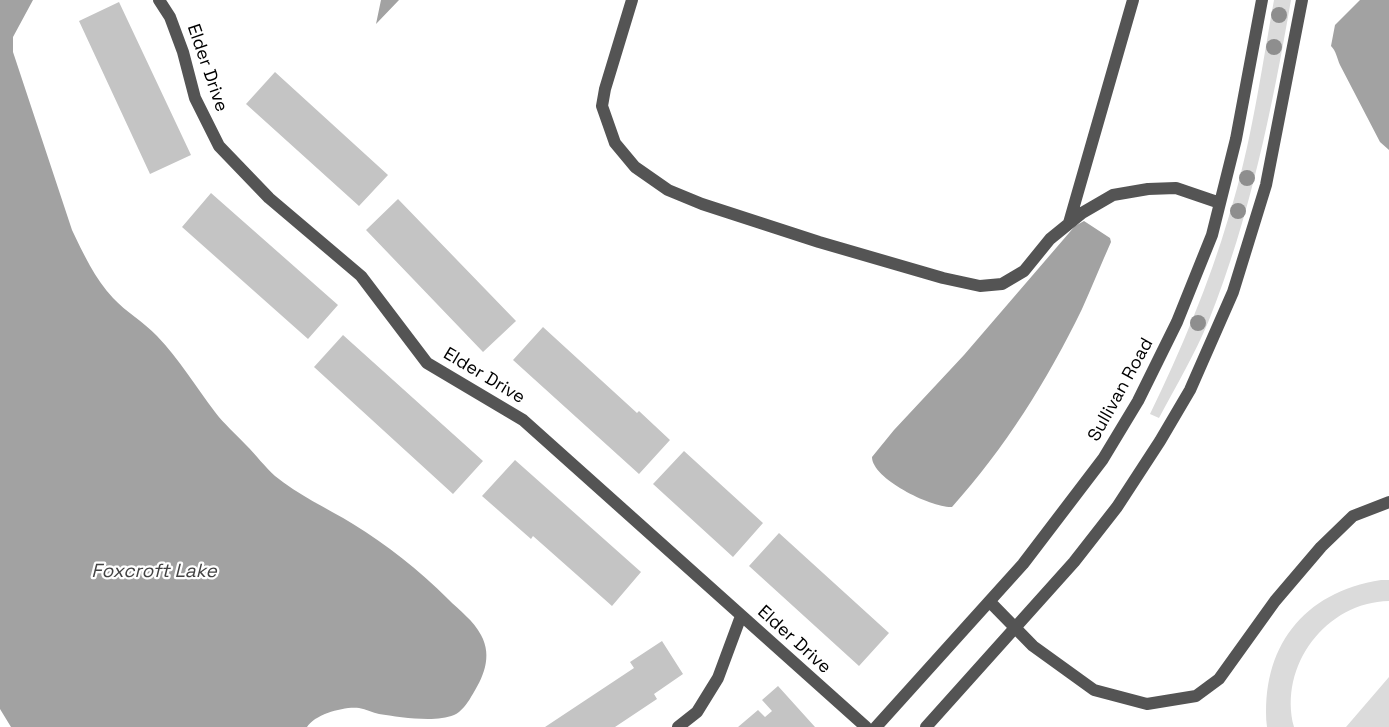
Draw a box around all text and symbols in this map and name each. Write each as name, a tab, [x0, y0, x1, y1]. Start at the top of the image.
street label: Elder Drive	[182, 21, 232, 115]
street label: Sullivan Road	[1084, 335, 1158, 445]
street label: Elder Drive	[439, 343, 529, 409]
water label: Foxcroft Lake	[91, 561, 217, 583]
street label: Elder Drive	[753, 601, 835, 679]

